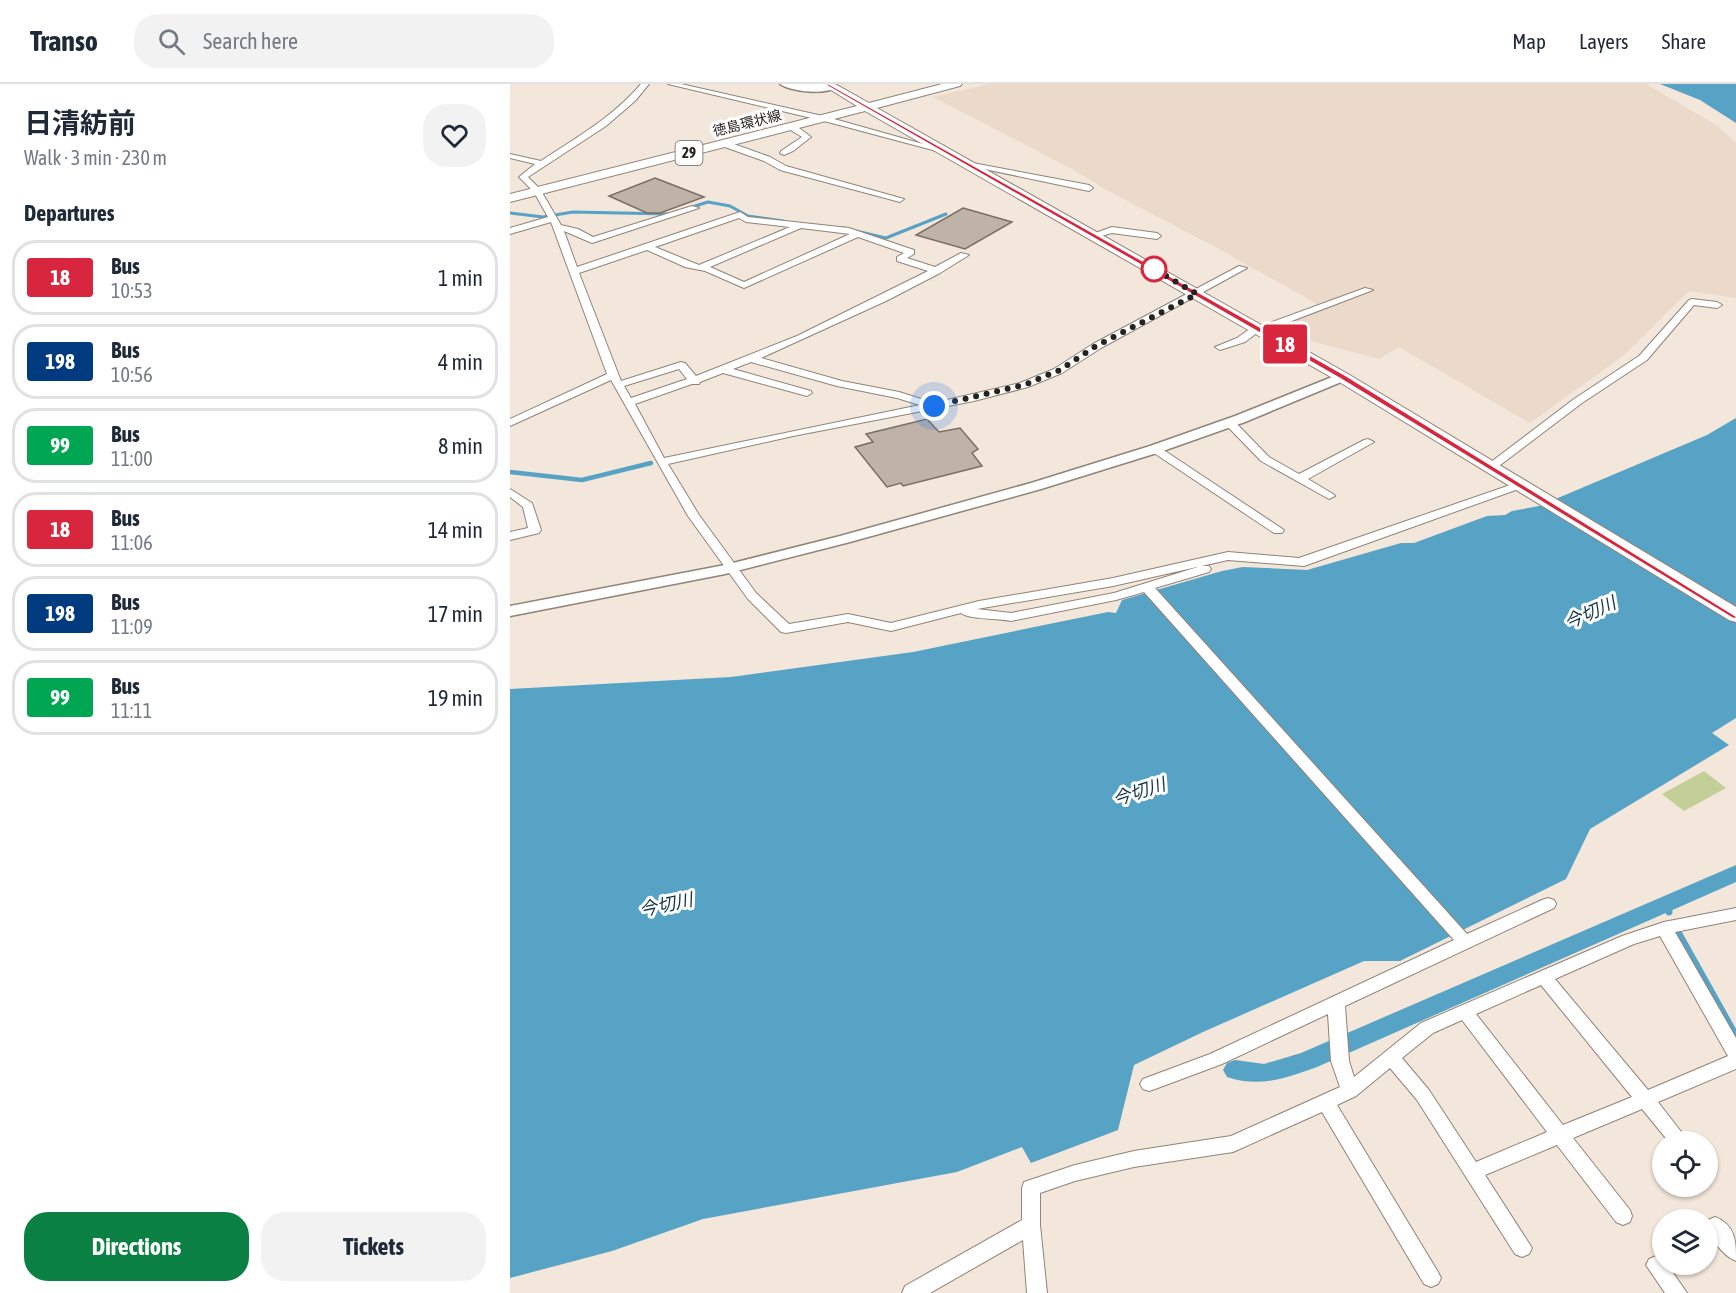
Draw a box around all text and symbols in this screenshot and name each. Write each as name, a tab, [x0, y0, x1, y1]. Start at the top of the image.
search box	[134, 14, 554, 68]
text: Transo	[30, 25, 98, 57]
icon: search	[155, 25, 188, 58]
text: Search here	[203, 28, 298, 54]
text: Map	[1512, 29, 1546, 53]
text: Layers	[1579, 29, 1629, 53]
text: Share	[1662, 29, 1706, 53]
button: heart	[423, 104, 486, 167]
text: 日清紡前	[24, 107, 136, 139]
street label: 徳島環状線	[711, 107, 783, 139]
road number: 29	[676, 141, 702, 165]
text: Walk · 3 min · 230 m	[24, 146, 167, 169]
text: Departures	[24, 200, 114, 226]
text: Bus	[111, 253, 140, 279]
unlabelled marker	[1141, 256, 1167, 282]
text: 18	[50, 265, 70, 289]
text: 1 min	[438, 265, 483, 291]
text: 10:53	[111, 279, 153, 302]
line badge: 18	[1258, 324, 1312, 364]
text: 18	[1275, 332, 1295, 356]
text: Bus	[111, 337, 140, 363]
text: 198	[45, 349, 75, 373]
text: 4 min	[438, 349, 483, 375]
text: 10:56	[111, 363, 153, 386]
your location	[919, 391, 949, 421]
text: Bus	[111, 421, 140, 447]
text: 99	[50, 433, 70, 457]
text: 8 min	[438, 433, 483, 459]
text: 11:00	[111, 447, 153, 470]
text: Bus	[111, 505, 140, 531]
text: 18	[50, 517, 70, 541]
text: 14 min	[428, 517, 483, 543]
text: 11:06	[111, 531, 153, 554]
text: Bus	[111, 589, 140, 615]
water label: 今切川	[1561, 591, 1621, 633]
text: 198	[45, 601, 75, 625]
text: 17 min	[428, 601, 483, 627]
text: 11:09	[111, 615, 153, 638]
text: Bus	[111, 673, 140, 699]
text: 99	[50, 685, 70, 709]
text: 19 min	[428, 685, 483, 711]
text: 11:11	[111, 699, 152, 722]
water label: 今切川	[1110, 773, 1170, 810]
water label: 今切川	[637, 888, 696, 920]
map controls	[1652, 1131, 1718, 1275]
button: locate	[1652, 1131, 1718, 1197]
button: layers	[1652, 1209, 1718, 1275]
button: Directions	[24, 1212, 249, 1281]
button: Tickets	[261, 1212, 486, 1281]

